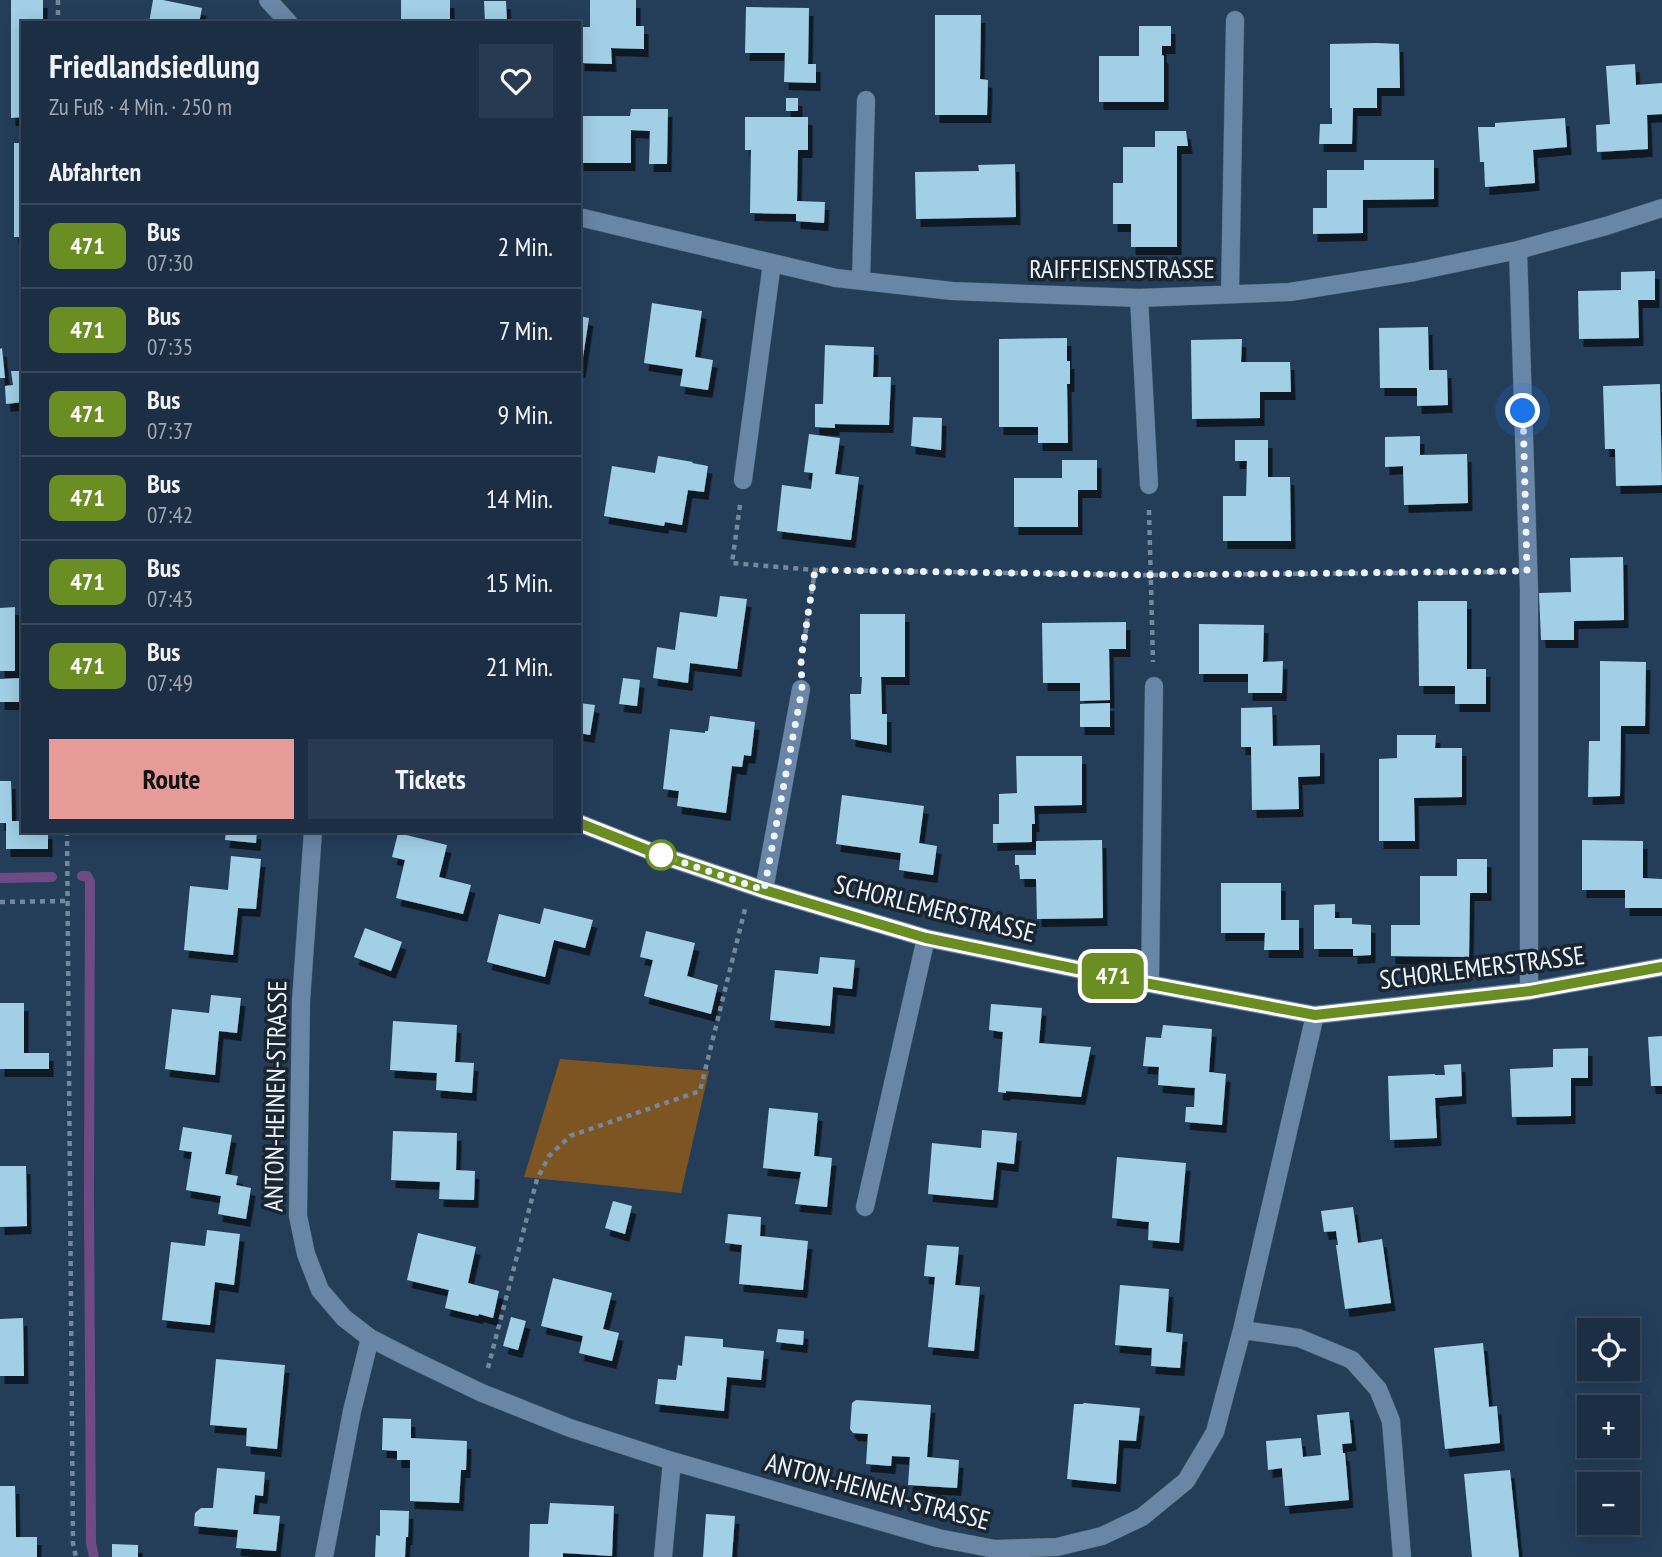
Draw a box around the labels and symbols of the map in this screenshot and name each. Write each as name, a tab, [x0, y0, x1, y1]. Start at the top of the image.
street label: RAIFFEISENSTRASSE	[1029, 252, 1215, 285]
your location	[1505, 393, 1540, 428]
unlabelled marker	[646, 840, 676, 870]
street label: SCHORLEMERSTRASSE	[831, 867, 1039, 949]
street label: SCHORLEMERSTRASSE	[1378, 938, 1586, 996]
line badge: 471	[1073, 953, 1153, 999]
street label: ANTON-HEINEN-STRASSE	[256, 980, 294, 1212]
street label: ANTON-HEINEN-STRASSE	[762, 1445, 994, 1537]

